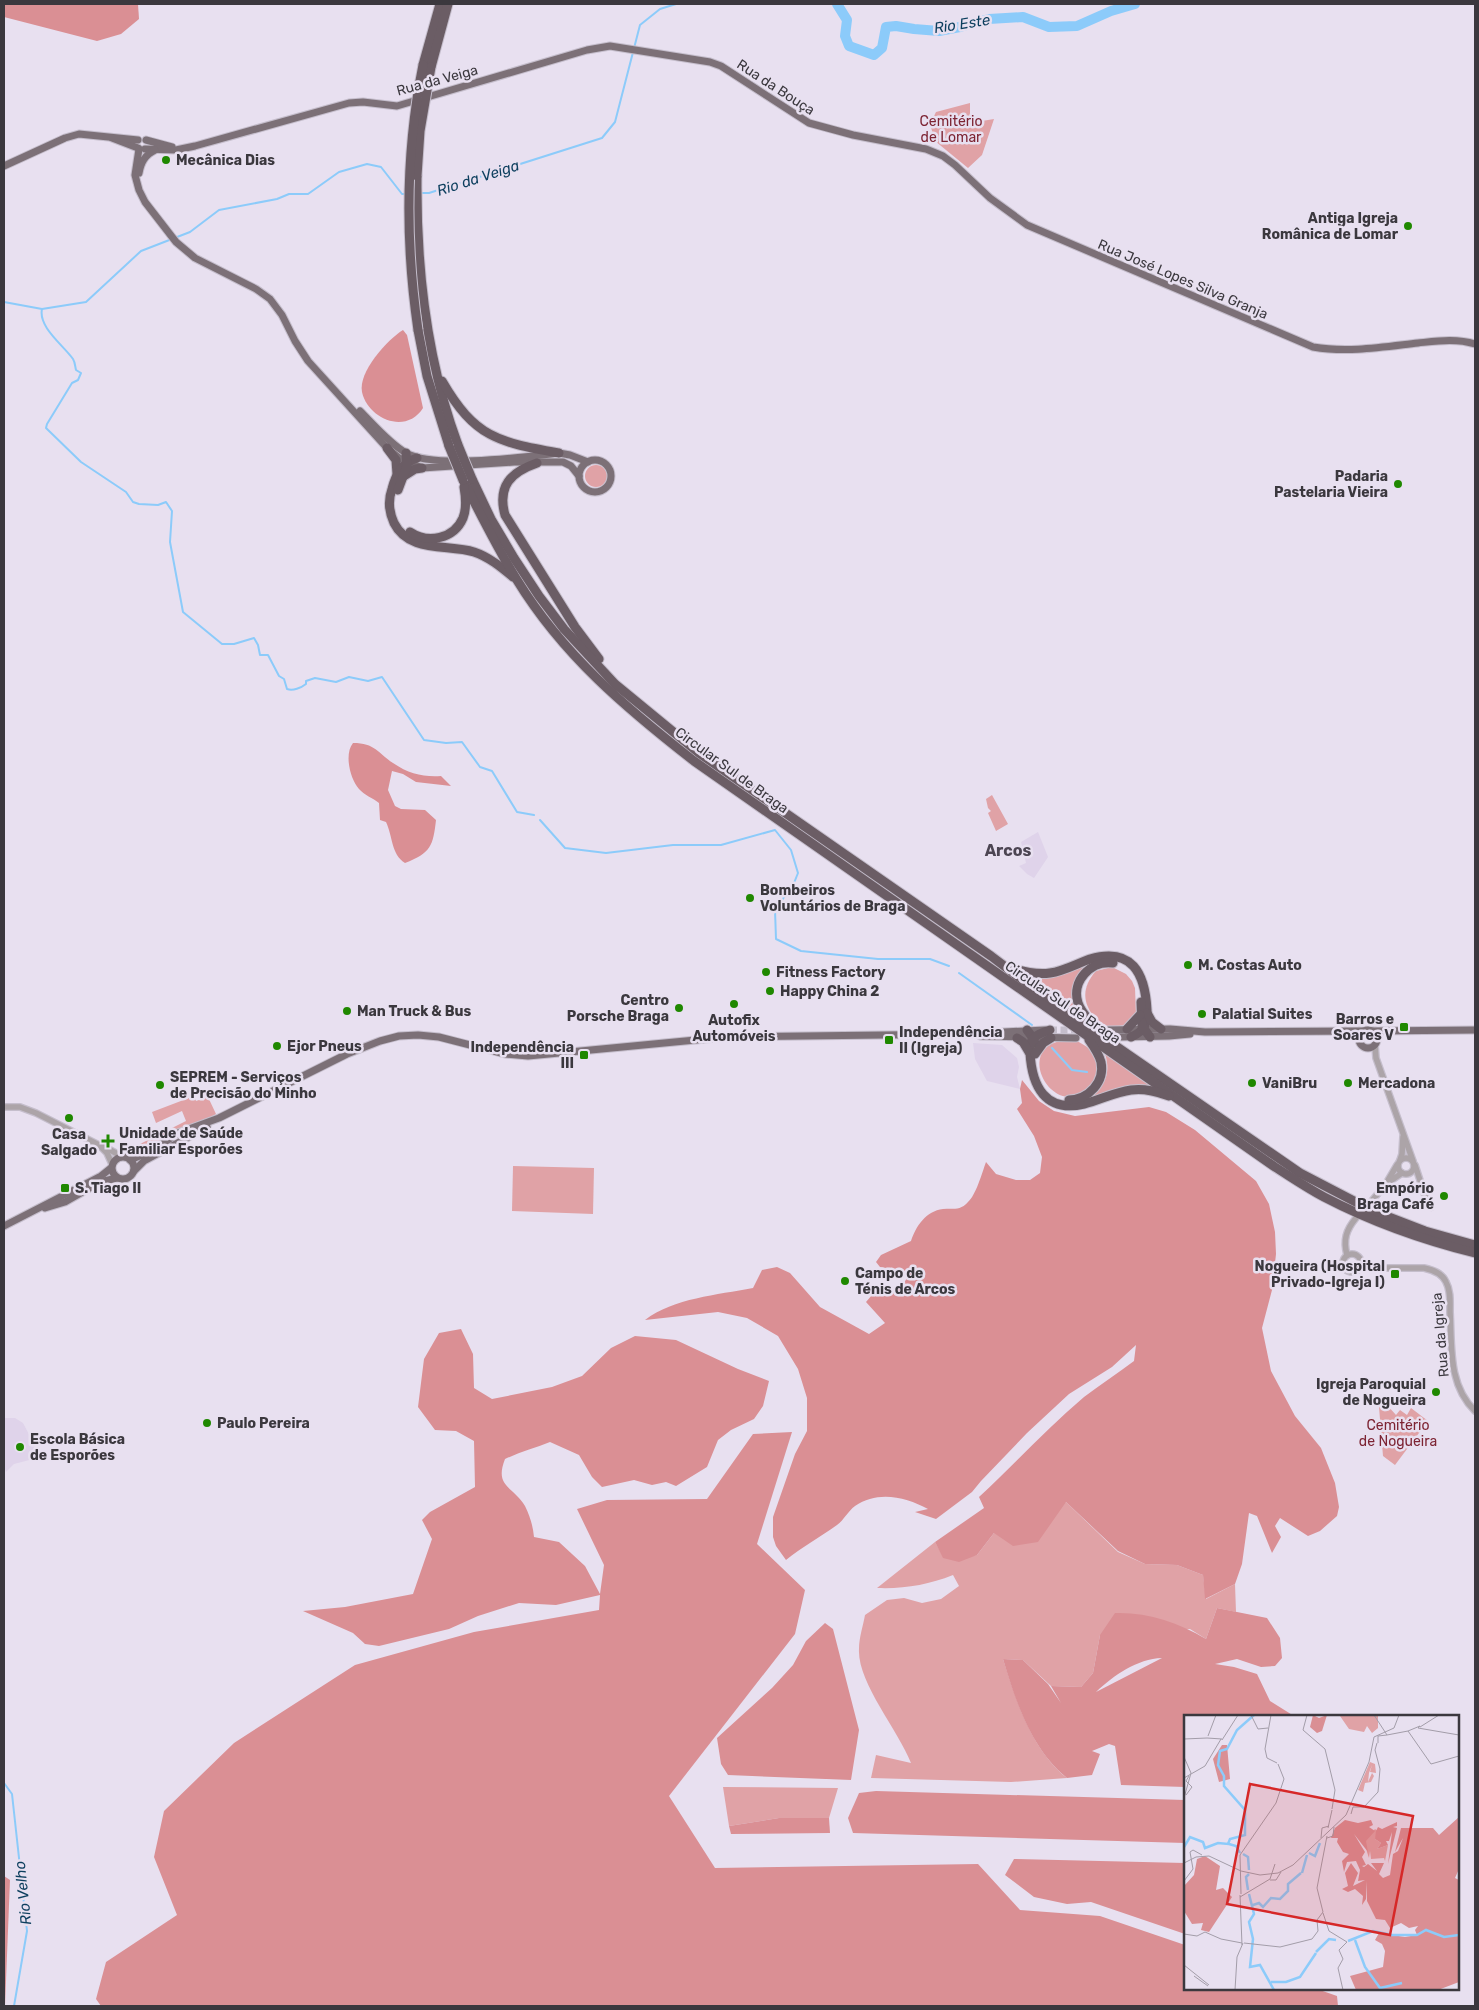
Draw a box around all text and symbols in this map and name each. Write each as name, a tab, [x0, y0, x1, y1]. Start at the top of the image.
water label: Rio Este	[933, 11, 992, 37]
street label: Rua da Bouça	[734, 56, 818, 119]
street label: Rua da Veiga	[395, 61, 480, 100]
park label: Cemitério de Lomar	[919, 113, 983, 146]
place label: Mecânica Dias	[176, 152, 275, 169]
marker: Mecânica Dias	[160, 154, 172, 166]
water label: Rio da Veiga	[435, 156, 522, 200]
place label: Antiga Igreja Românica de Lomar	[1262, 210, 1399, 243]
marker: Antiga Igreja Românica de Lomar	[1402, 220, 1414, 232]
street label: Rua José Lopes Silva Granja	[1095, 236, 1270, 323]
place label: Padaria Pastelaria Vieira	[1274, 468, 1388, 501]
marker: Padaria Pastelaria Vieira	[1392, 478, 1404, 490]
street label: Circular Sul de Braga	[672, 724, 792, 817]
district label: Arcos	[985, 841, 1032, 860]
place label: Bombeiros Voluntários de Braga	[760, 882, 905, 915]
marker: Bombeiros Voluntários de Braga	[744, 892, 756, 904]
street label: Circular Sul de Braga	[1002, 957, 1124, 1047]
place label: M. Costas Auto	[1198, 957, 1302, 974]
marker: M. Costas Auto	[1182, 959, 1194, 971]
place label: Fitness Factory	[776, 964, 886, 981]
marker: Fitness Factory	[760, 966, 772, 978]
place label: Happy China 2	[780, 983, 879, 1000]
marker: Happy China 2	[764, 985, 776, 997]
place label: Centro Porsche Braga	[567, 992, 669, 1025]
marker: Autofix Automóveis	[728, 998, 740, 1010]
marker: Centro Porsche Braga	[673, 1002, 685, 1014]
place label: Man Truck & Bus	[357, 1003, 472, 1020]
marker: Man Truck & Bus	[341, 1005, 353, 1017]
place label: Palatial Suites	[1212, 1006, 1313, 1023]
marker: Palatial Suites	[1196, 1008, 1208, 1020]
place label: Barros e Soares V	[1333, 1011, 1394, 1044]
place label: Autofix Automóveis	[692, 1012, 776, 1045]
marker: Barros e Soares V	[1398, 1021, 1410, 1033]
place label: Independência II (Igreja)	[899, 1024, 1003, 1057]
marker: Independência II (Igreja)	[883, 1034, 895, 1046]
place label: Ejor Pneus	[287, 1038, 362, 1055]
place label: Independência III	[470, 1039, 574, 1072]
marker: Ejor Pneus	[271, 1040, 283, 1052]
marker: Independência III	[578, 1049, 590, 1061]
place label: SEPREM - Serviços de Precisão do Minho	[170, 1069, 317, 1102]
place label: VaniBru	[1262, 1075, 1317, 1092]
place label: Mercadona	[1358, 1075, 1435, 1092]
marker: VaniBru	[1246, 1077, 1258, 1089]
marker: Mercadona	[1342, 1077, 1354, 1089]
marker: SEPREM - Serviços de Precisão do Minho	[154, 1079, 166, 1091]
marker: Casa Salgado	[63, 1112, 75, 1124]
place label: Unidade de Saúde Familiar Esporões	[119, 1125, 243, 1158]
place label: Casa Salgado	[41, 1126, 97, 1159]
marker: Unidade de Saúde Familiar Esporões	[101, 1134, 115, 1148]
place label: S. Tiago II	[75, 1180, 141, 1197]
place label: Empório Braga Café	[1357, 1180, 1434, 1213]
marker: S. Tiago II	[59, 1182, 71, 1194]
marker: Empório Braga Café	[1438, 1190, 1450, 1202]
place label: Nogueira (Hospital Privado-Igreja I)	[1255, 1258, 1385, 1291]
place label: Campo de Ténis de Arcos	[855, 1265, 956, 1298]
marker: Nogueira (Hospital Privado-Igreja I)	[1389, 1268, 1401, 1280]
marker: Campo de Ténis de Arcos	[839, 1275, 851, 1287]
street label: Rua da Igreja	[1428, 1292, 1453, 1378]
place label: Igreja Paroquial de Nogueira	[1316, 1376, 1426, 1409]
marker: Igreja Paroquial de Nogueira	[1430, 1386, 1442, 1398]
place label: Paulo Pereira	[217, 1415, 310, 1432]
marker: Paulo Pereira	[201, 1417, 213, 1429]
park label: Cemitério de Nogueira	[1359, 1417, 1437, 1450]
place label: Escola Básica de Esporões	[30, 1431, 125, 1464]
marker: Escola Básica de Esporões	[14, 1441, 26, 1453]
inset map	[1184, 1715, 1459, 1990]
water label: Rio Velho	[11, 1860, 35, 1926]

